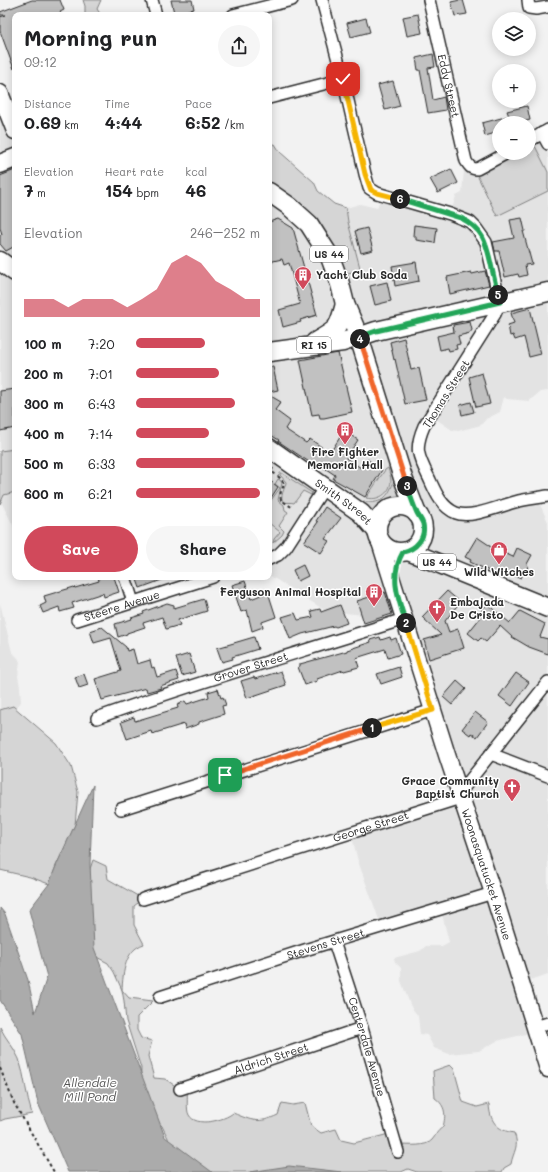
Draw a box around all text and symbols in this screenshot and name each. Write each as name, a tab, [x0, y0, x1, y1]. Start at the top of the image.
map controls	[492, 12, 536, 160]
button: layers	[492, 12, 536, 56]
text: Morning run	[24, 23, 157, 52]
button: share	[218, 25, 260, 67]
street label: Eddy Street	[435, 52, 464, 119]
text: 09:12	[24, 53, 57, 70]
pin	[326, 62, 360, 96]
button: +	[492, 64, 536, 108]
icon: check	[332, 68, 354, 90]
text: Distance	[24, 96, 71, 111]
text: Time	[105, 96, 130, 111]
text: Pace	[185, 96, 212, 111]
text: 0.69	[24, 111, 61, 133]
text: 4:44	[105, 111, 142, 133]
text: 6:52	[185, 111, 220, 133]
button: −	[492, 116, 536, 160]
text: km	[61, 117, 79, 132]
text: /km	[220, 117, 244, 132]
text: Elevation	[24, 164, 73, 179]
text: Heart rate	[105, 164, 164, 179]
text: kcal	[185, 164, 207, 179]
text: 7	[24, 179, 33, 201]
text: 154	[105, 179, 133, 201]
text: 46	[185, 179, 206, 201]
text: m	[33, 185, 46, 200]
text: bpm	[133, 185, 159, 200]
pin: 6	[390, 189, 410, 209]
text: 6	[397, 191, 403, 206]
text: Elevation	[24, 224, 82, 241]
text: 246–252 m	[190, 224, 260, 241]
road number: US 44	[310, 246, 348, 262]
building icon: Yacht Club Soda	[293, 265, 313, 290]
place label: Yacht Club Soda	[316, 267, 408, 282]
pin: 5	[488, 285, 508, 305]
text: 5	[495, 287, 501, 302]
pin: 4	[350, 329, 370, 349]
text: 4	[357, 331, 363, 346]
text: 100 m	[24, 335, 61, 352]
text: 7:20	[88, 335, 115, 352]
road number: RI 15	[297, 337, 331, 353]
street label: Thomas Street	[418, 356, 473, 431]
text: 200 m	[24, 365, 63, 382]
text: 7:01	[88, 365, 113, 382]
text: 300 m	[24, 395, 64, 412]
text: 6:43	[88, 395, 115, 412]
building icon: Fire Fighter Memorial Hall	[335, 420, 355, 445]
text: 400 m	[24, 425, 64, 442]
text: 7:14	[88, 425, 113, 442]
place label: Fire Fighter Memorial Hall	[307, 444, 383, 472]
text: 500 m	[24, 455, 63, 472]
text: 6:33	[88, 455, 115, 472]
street label: Smith Street	[312, 475, 376, 528]
pin: 3	[397, 476, 417, 496]
text: 3	[404, 478, 410, 493]
text: 600 m	[24, 485, 64, 502]
text: 6:21	[88, 485, 113, 502]
button: Save	[24, 526, 138, 572]
button: Share	[146, 526, 260, 572]
shop icon: Wild Witches	[489, 540, 509, 565]
road number: US 44	[418, 554, 456, 570]
place label: Wild Witches	[464, 564, 534, 579]
building icon: Ferguson Animal Hospital	[364, 582, 384, 607]
place label: Ferguson Animal Hospital	[220, 584, 361, 599]
street label: Steere Avenue	[82, 586, 162, 624]
place label: Embajada De Cristo	[450, 594, 504, 622]
church icon: Embajada De Cristo	[427, 598, 447, 623]
pin: 2	[396, 613, 416, 633]
text: 2	[403, 615, 409, 630]
street label: Grover Street	[212, 648, 290, 685]
pin: 1	[362, 718, 382, 738]
text: 1	[370, 720, 374, 735]
pin	[208, 758, 242, 792]
icon: arrive	[214, 764, 236, 786]
place label: Grace Community Baptist Church	[401, 773, 499, 801]
church icon: Grace Community Baptist Church	[502, 777, 522, 802]
street label: George Street	[331, 807, 411, 845]
street label: Woonasquatucket Avenue	[458, 807, 515, 942]
street label: Stevens Street	[285, 924, 366, 962]
street label: Centerdale Avenue	[345, 995, 390, 1098]
street label: Aldrich Street	[232, 1039, 310, 1077]
water label: Allendale Mill Pond	[63, 1074, 117, 1104]

